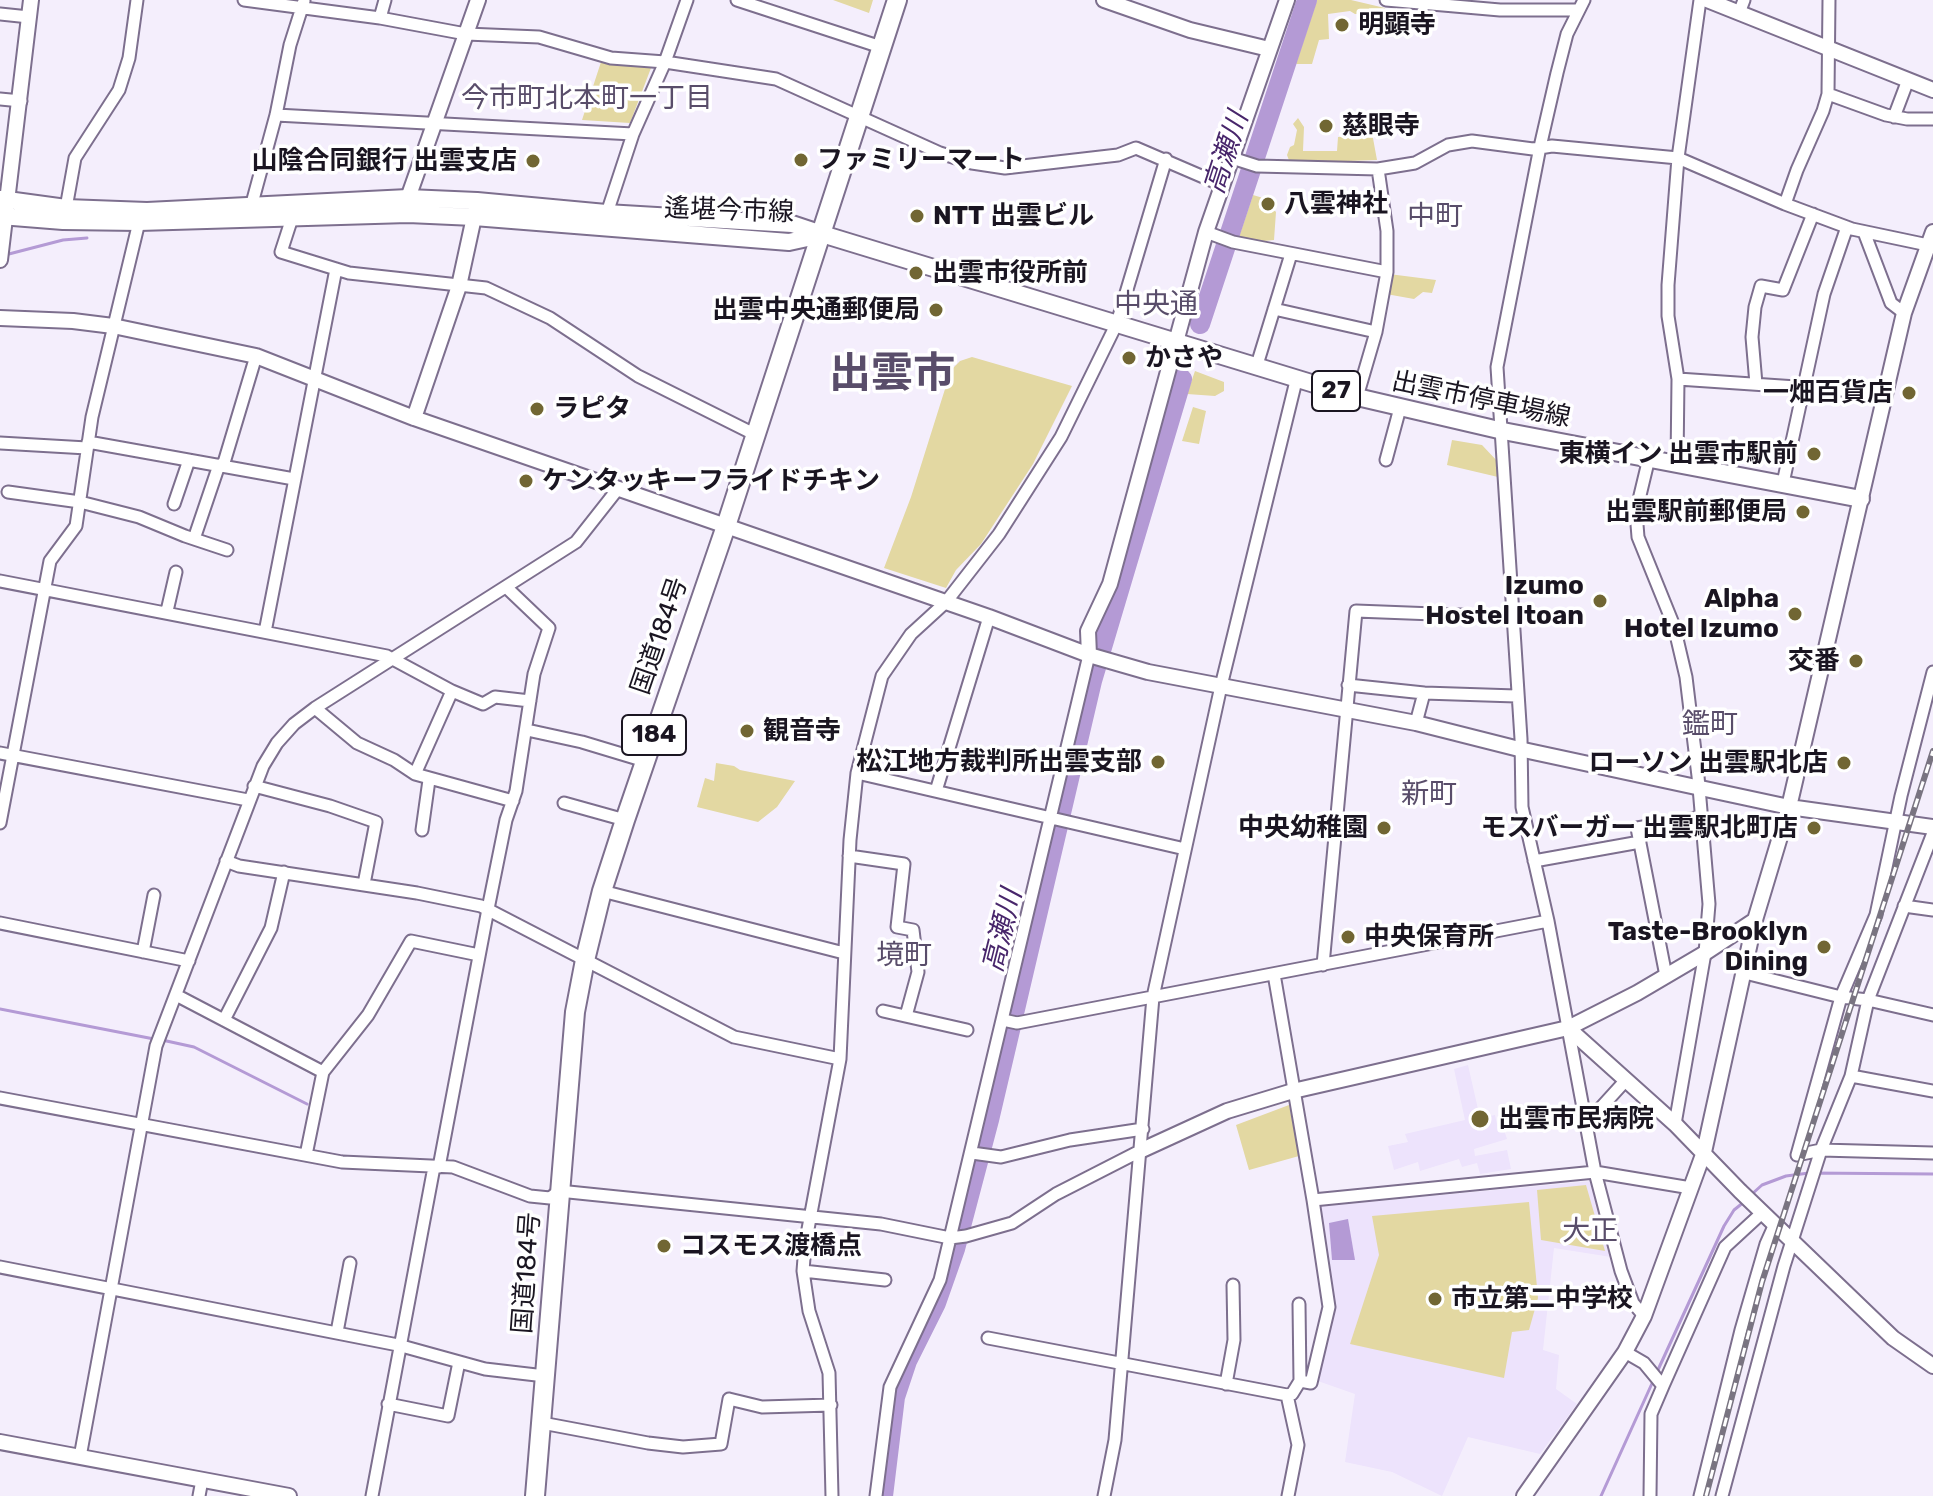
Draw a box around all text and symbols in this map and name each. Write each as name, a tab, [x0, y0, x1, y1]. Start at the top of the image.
place label: 明顕寺	[1358, 9, 1436, 41]
marker: 明顕寺	[1333, 16, 1351, 34]
district label: 今市町北本町一丁目	[461, 82, 713, 116]
water label: 高瀬川	[1198, 108, 1256, 198]
place label: 慈眼寺	[1342, 110, 1420, 142]
marker: 慈眼寺	[1317, 117, 1335, 135]
place label: ファミリーマート	[817, 144, 1025, 176]
place label: 山陰合同銀行 出雲支店	[251, 145, 517, 177]
marker: ファミリーマート	[792, 151, 810, 169]
marker: 山陰合同銀行 出雲支店	[524, 152, 542, 170]
place label: 八雲神社	[1284, 188, 1388, 220]
street label: 遙堪今市線	[663, 193, 795, 229]
marker: 八雲神社	[1259, 195, 1277, 213]
place label: NTT 出雲ビル	[933, 200, 1094, 232]
district label: 中町	[1407, 200, 1463, 234]
marker: NTT 出雲ビル	[908, 207, 926, 225]
place label: 出雲市役所前	[932, 257, 1088, 289]
marker: 出雲市役所前	[907, 264, 925, 282]
district label: 中央通	[1114, 288, 1198, 322]
place label: 出雲中央通郵便局	[712, 294, 920, 326]
marker: 出雲中央通郵便局	[927, 301, 945, 319]
place label: かさや	[1145, 342, 1223, 374]
marker: かさや	[1120, 349, 1138, 367]
district label: 出雲市	[829, 350, 955, 400]
street label: 出雲市停車場線	[1389, 366, 1573, 434]
road number: 27	[1312, 371, 1360, 411]
place label: 一畑百貨店	[1763, 377, 1893, 409]
marker: 一畑百貨店	[1900, 384, 1918, 402]
place label: ラピタ	[553, 393, 631, 425]
marker: ラピタ	[528, 400, 546, 418]
place label: 東横イン 出雲市駅前	[1558, 438, 1798, 470]
marker: 東横イン 出雲市駅前	[1805, 445, 1823, 463]
place label: ケンタッキーフライドチキン	[542, 465, 880, 497]
marker: ケンタッキーフライドチキン	[517, 472, 535, 490]
place label: 出雲駅前郵便局	[1605, 496, 1787, 528]
marker: 出雲駅前郵便局	[1794, 503, 1812, 521]
place label: Izumo Hostel Itoan	[1425, 570, 1584, 632]
street label: 国道184号	[625, 573, 695, 699]
place label: Alpha Hotel Izumo	[1624, 583, 1779, 644]
marker: Izumo Hostel Itoan	[1591, 592, 1609, 610]
marker: Alpha Hotel Izumo	[1786, 605, 1804, 623]
place label: 交番	[1788, 645, 1840, 677]
marker: 交番	[1847, 652, 1865, 670]
district label: 鑑町	[1682, 708, 1738, 742]
road number: 184	[622, 715, 686, 755]
place label: 観音寺	[763, 715, 841, 747]
marker: 観音寺	[738, 722, 756, 740]
place label: 松江地方裁判所出雲支部	[856, 746, 1142, 778]
place label: ローソン 出雲駅北店	[1588, 747, 1828, 779]
marker: 松江地方裁判所出雲支部	[1149, 753, 1167, 771]
marker: ローソン 出雲駅北店	[1835, 754, 1853, 772]
district label: 新町	[1401, 778, 1457, 812]
place label: 中央幼稚園	[1238, 812, 1368, 844]
place label: モスバーガー 出雲駅北町店	[1480, 812, 1798, 844]
marker: 中央幼稚園	[1375, 819, 1393, 837]
marker: モスバーガー 出雲駅北町店	[1805, 819, 1823, 837]
water label: 高瀬川	[977, 886, 1029, 976]
place label: Taste-Brooklyn Dining	[1608, 916, 1808, 978]
place label: 中央保育所	[1364, 921, 1494, 953]
marker: 中央保育所	[1339, 928, 1357, 946]
marker: Taste-Brooklyn Dining	[1815, 938, 1833, 956]
district label: 境町	[876, 939, 932, 973]
place label: 出雲市民病院	[1498, 1103, 1654, 1135]
marker: 出雲市民病院	[1469, 1108, 1491, 1130]
street label: 国道184号	[507, 1211, 547, 1335]
district label: 大正	[1562, 1215, 1618, 1249]
place label: コスモス渡橋点	[680, 1230, 862, 1262]
marker: コスモス渡橋点	[655, 1237, 673, 1255]
place label: 市立第二中学校	[1451, 1283, 1633, 1315]
marker: 市立第二中学校	[1426, 1290, 1444, 1308]

